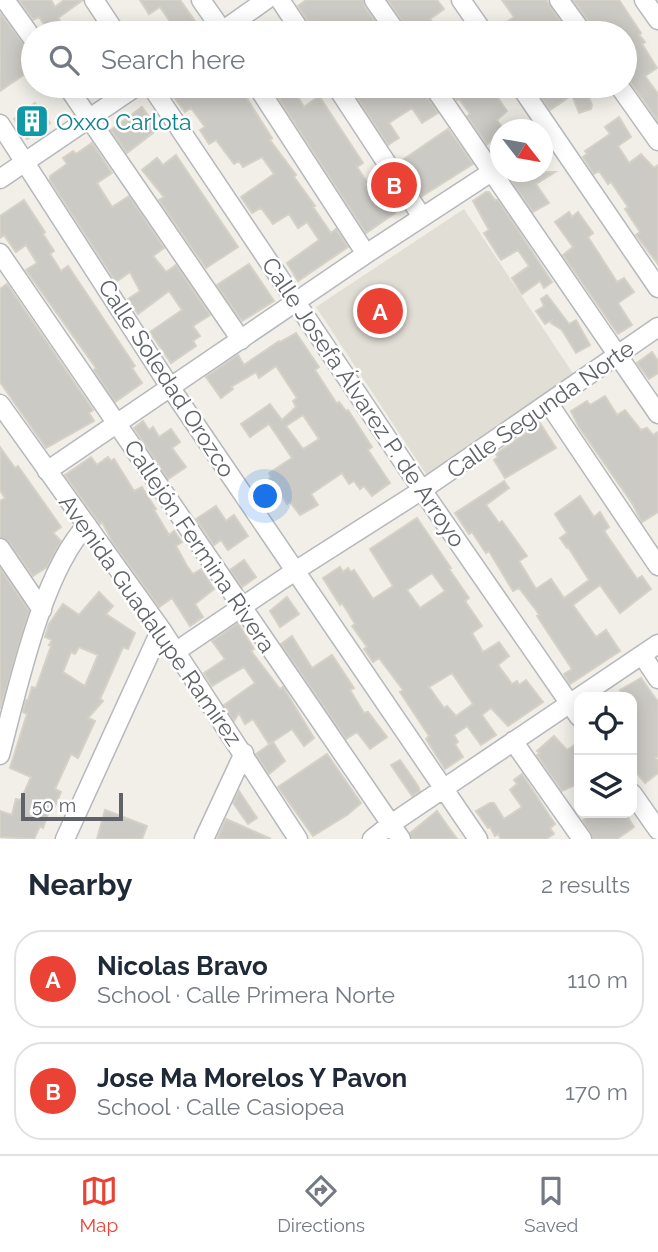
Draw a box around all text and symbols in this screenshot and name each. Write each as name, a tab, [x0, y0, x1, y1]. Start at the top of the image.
search box	[21, 21, 637, 98]
icon: search	[45, 41, 83, 79]
text: Search here	[101, 45, 245, 75]
building icon: Oxxo Carlota	[13, 102, 51, 140]
place label: Oxxo Carlota	[56, 108, 192, 135]
north arrow	[490, 119, 553, 182]
pin: B	[371, 159, 417, 211]
street label: Calle Josefa Álvarez P. de Arroyo	[256, 251, 472, 553]
street label: Calle Soledad Orozco	[93, 274, 241, 482]
pin: A	[357, 285, 403, 337]
street label: Calle Segunda Norte	[441, 334, 639, 484]
street label: Callejón Fermina Rivera	[119, 435, 281, 657]
your location	[248, 479, 282, 513]
street label: Avenida Guadalupe Ramírez	[54, 489, 248, 751]
map controls	[574, 692, 637, 818]
button: locate	[574, 692, 637, 755]
button: layers	[574, 755, 637, 818]
scale bar	[21, 790, 122, 822]
text: 50 m	[32, 794, 76, 816]
text: Nearby	[28, 867, 132, 902]
text: 2 results	[541, 871, 630, 898]
text: Nicolas Bravo	[97, 951, 268, 981]
text: A	[45, 966, 61, 993]
text: 110 m	[567, 966, 628, 993]
text: School · Calle Primera Norte	[97, 981, 395, 1008]
text: Jose Ma Morelos Y Pavon	[97, 1063, 407, 1093]
text: B	[45, 1078, 61, 1105]
text: 170 m	[565, 1078, 628, 1105]
text: School · Calle Casiopea	[97, 1093, 345, 1120]
tab: Map	[80, 1172, 118, 1236]
tab: Directions	[277, 1172, 365, 1236]
tab: Saved	[524, 1172, 578, 1236]

